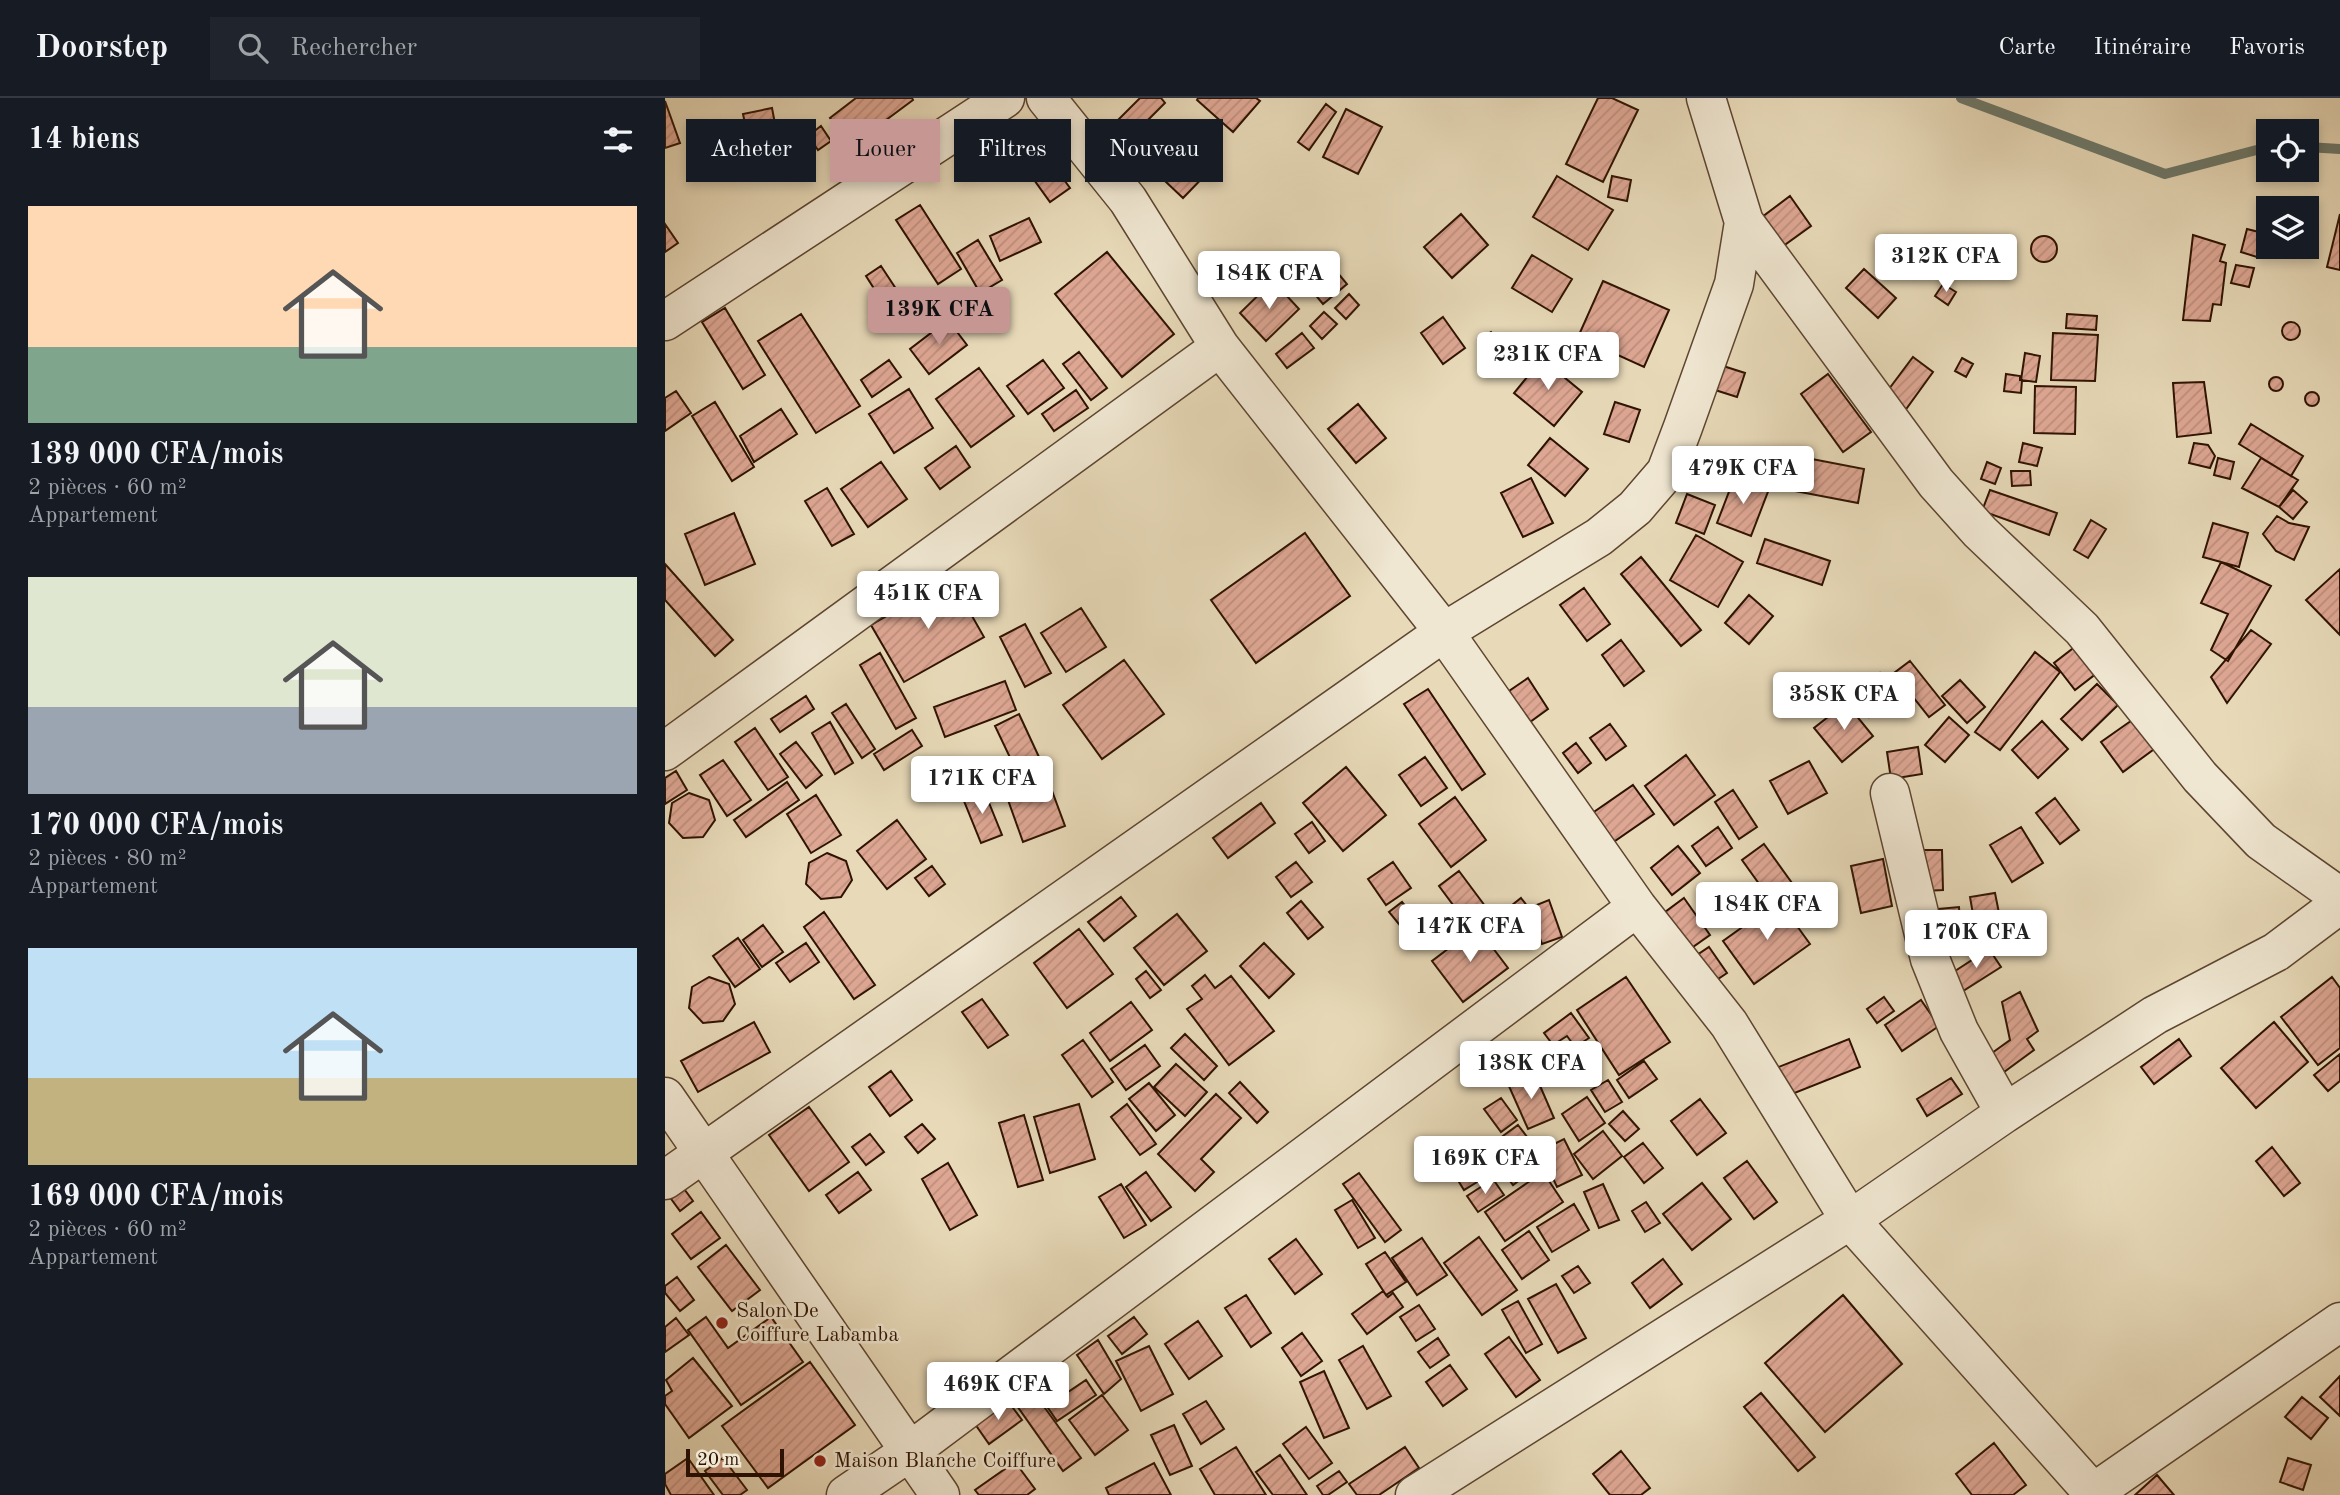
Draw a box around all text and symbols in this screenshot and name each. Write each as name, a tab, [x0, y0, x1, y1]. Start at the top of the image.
search box	[210, 17, 700, 80]
icon: search	[234, 29, 272, 67]
text: Doorstep	[35, 32, 168, 65]
text: Rechercher	[290, 35, 417, 61]
text: Carte	[1998, 36, 2056, 60]
text: Itinéraire	[2094, 36, 2191, 60]
text: Favoris	[2229, 36, 2305, 60]
chip: Acheter	[686, 119, 816, 182]
chip: Louer	[830, 119, 940, 182]
chip: Filtres	[954, 119, 1071, 182]
chip: Nouveau	[1085, 119, 1223, 182]
map controls	[2256, 119, 2319, 259]
button: locate	[2256, 119, 2319, 182]
icon: filters	[599, 121, 637, 159]
text: 14 biens	[28, 125, 140, 155]
button: layers	[2256, 196, 2319, 259]
pin: 312K CFA	[1874, 234, 2018, 294]
text: 312K CFA	[1891, 245, 2001, 268]
icon: home	[270, 251, 396, 377]
pin: 184K CFA	[1197, 252, 1341, 311]
text: 184K CFA	[1214, 262, 1324, 285]
pin: 139K CFA	[867, 288, 1011, 347]
text: 139K CFA	[884, 298, 994, 321]
pin: 231K CFA	[1476, 332, 1620, 392]
text: 231K CFA	[1493, 343, 1603, 366]
text: 139 000 CFA/mois	[28, 440, 283, 470]
pin: 479K CFA	[1671, 446, 1815, 506]
text: 479K CFA	[1688, 457, 1798, 480]
text: 2 pièces · 60 m²	[28, 476, 187, 499]
text: Appartement	[28, 504, 158, 527]
pin: 451K CFA	[856, 572, 1000, 631]
text: 451K CFA	[873, 582, 983, 605]
icon: home	[270, 622, 396, 748]
pin: 358K CFA	[1772, 672, 1916, 732]
text: 358K CFA	[1789, 683, 1899, 706]
pin: 171K CFA	[910, 756, 1054, 816]
text: 171K CFA	[927, 767, 1037, 790]
text: 170 000 CFA/mois	[28, 811, 283, 841]
text: 2 pièces · 80 m²	[28, 847, 187, 870]
text: Appartement	[28, 875, 158, 898]
pin: 184K CFA	[1695, 882, 1839, 942]
text: 184K CFA	[1712, 893, 1822, 916]
pin: 147K CFA	[1398, 904, 1542, 964]
pin: 170K CFA	[1904, 910, 2048, 970]
text: 147K CFA	[1415, 915, 1525, 938]
text: 170K CFA	[1921, 921, 2031, 944]
icon: home	[270, 993, 396, 1119]
pin: 138K CFA	[1459, 1042, 1603, 1101]
text: 138K CFA	[1476, 1052, 1586, 1075]
pin: 169K CFA	[1413, 1136, 1557, 1196]
text: 169K CFA	[1430, 1147, 1540, 1170]
text: 169 000 CFA/mois	[28, 1182, 283, 1212]
text: 2 pièces · 60 m²	[28, 1218, 187, 1241]
text: Appartement	[28, 1246, 158, 1269]
place label: Salon De Coiffure Labamba	[736, 1301, 899, 1346]
marker: Salon De Coiffure Labamba	[714, 1315, 730, 1331]
pin: 469K CFA	[926, 1362, 1070, 1422]
text: 469K CFA	[943, 1373, 1053, 1396]
scale bar	[686, 1446, 784, 1478]
text: 20 m	[697, 1451, 739, 1470]
place label: Maison Blanche Coiffure	[834, 1451, 1056, 1472]
marker: Maison Blanche Coiffure	[812, 1453, 828, 1469]

